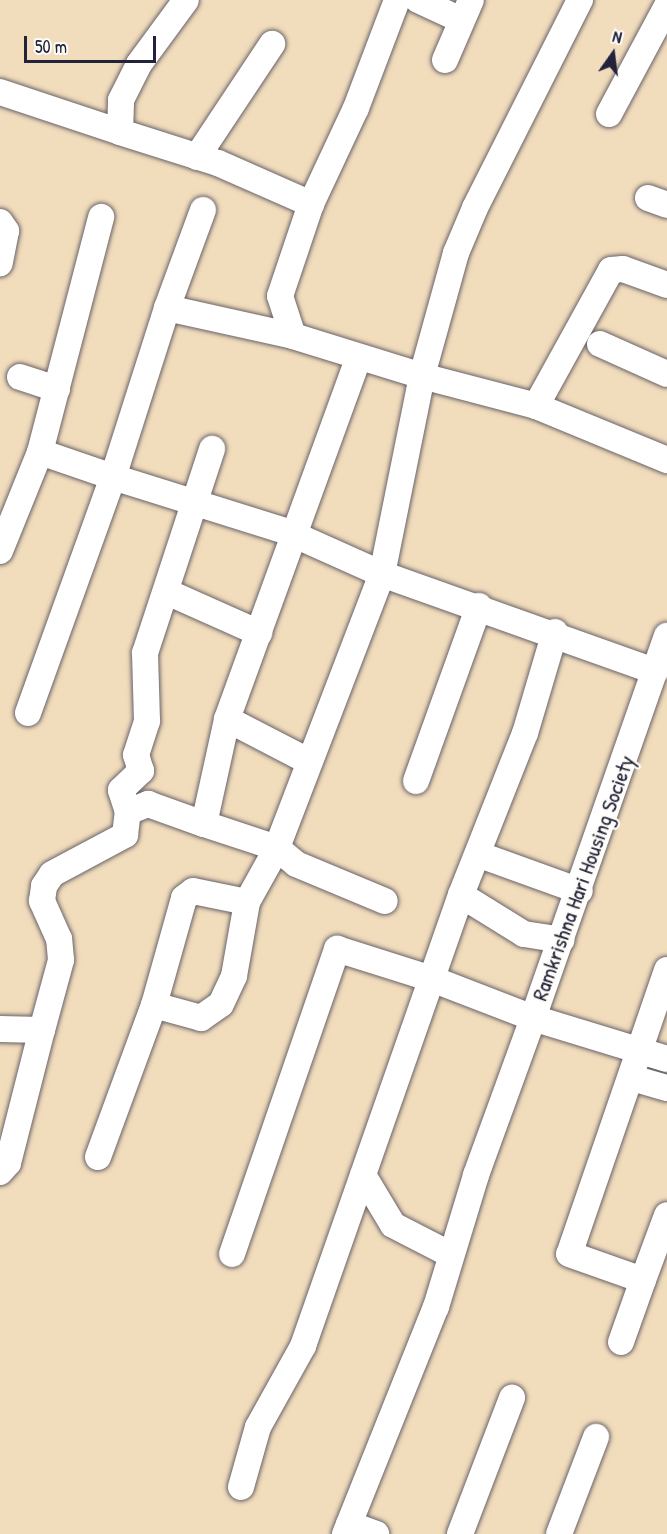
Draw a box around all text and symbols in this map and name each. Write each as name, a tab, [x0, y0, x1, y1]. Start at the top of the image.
scale bar	[27, 24, 159, 62]
north arrow	[583, 24, 643, 84]
text: N	[611, 25, 624, 48]
text: 50 m	[35, 34, 67, 59]
street label: Ramkrishna Hari Housing Society	[526, 752, 640, 1004]

